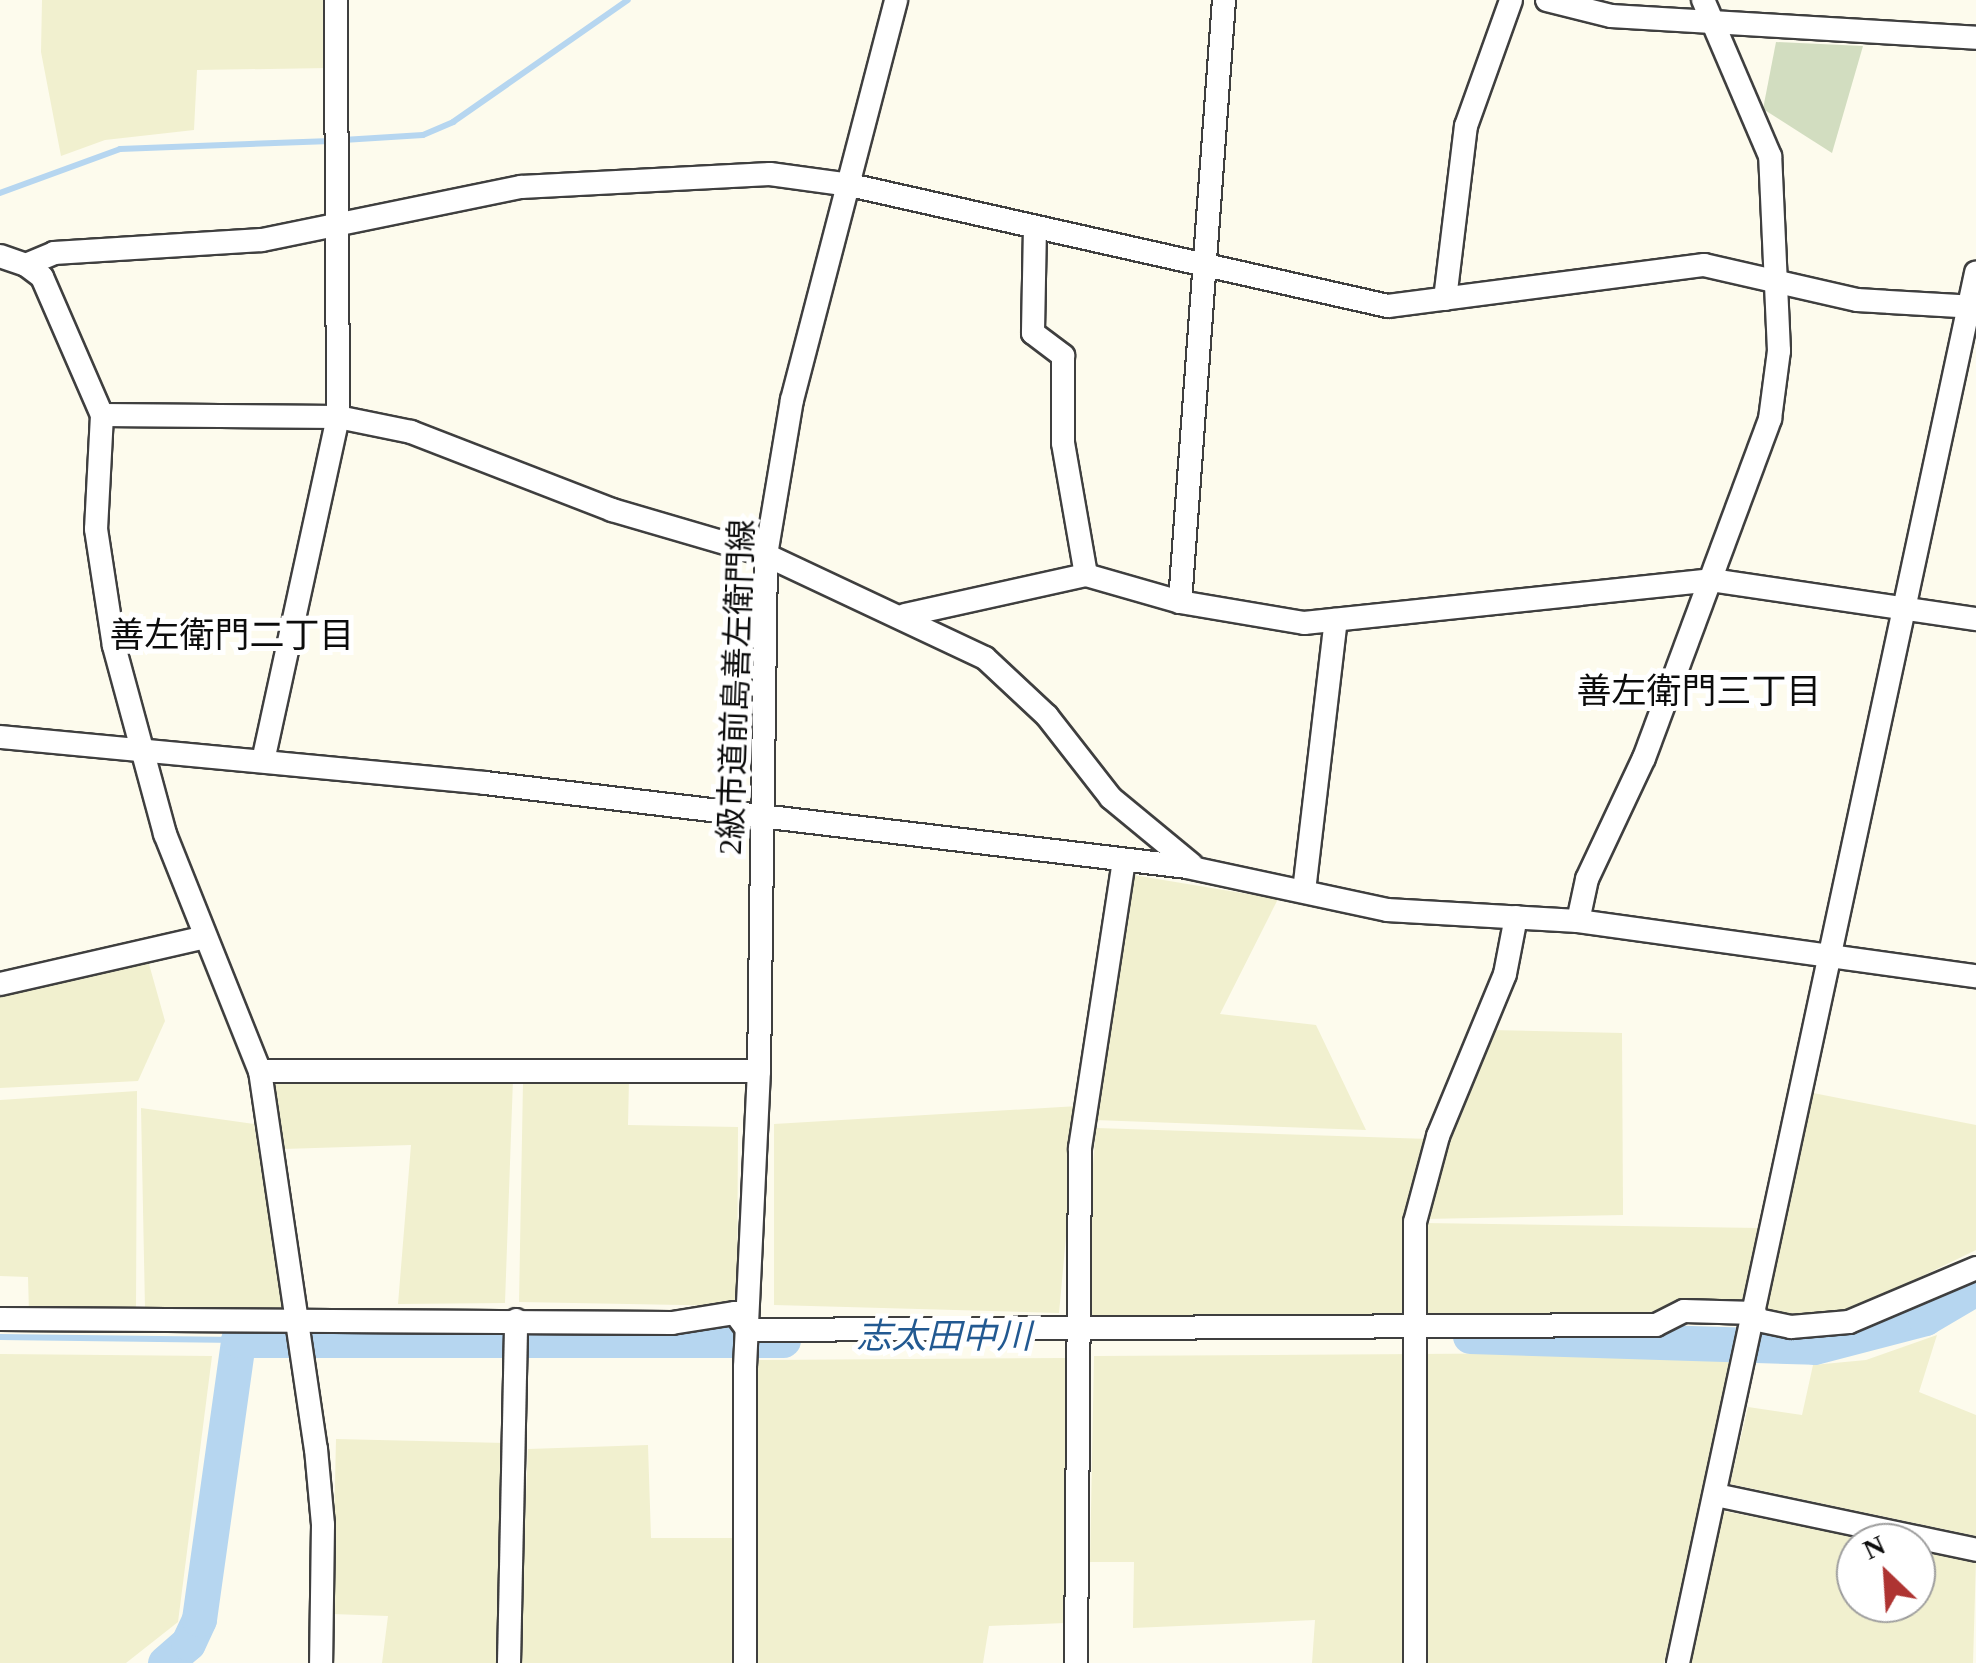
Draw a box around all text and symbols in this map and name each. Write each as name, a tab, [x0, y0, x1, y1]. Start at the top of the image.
street label: 2級市道前島善左衛門線	[711, 518, 761, 856]
district label: 善左衛門二丁目	[110, 615, 354, 657]
district label: 善左衛門三丁目	[1577, 671, 1821, 713]
water label: 志太田中川	[857, 1316, 1031, 1358]
north arrow	[1836, 1523, 1936, 1623]
text: N	[1858, 1529, 1890, 1565]

